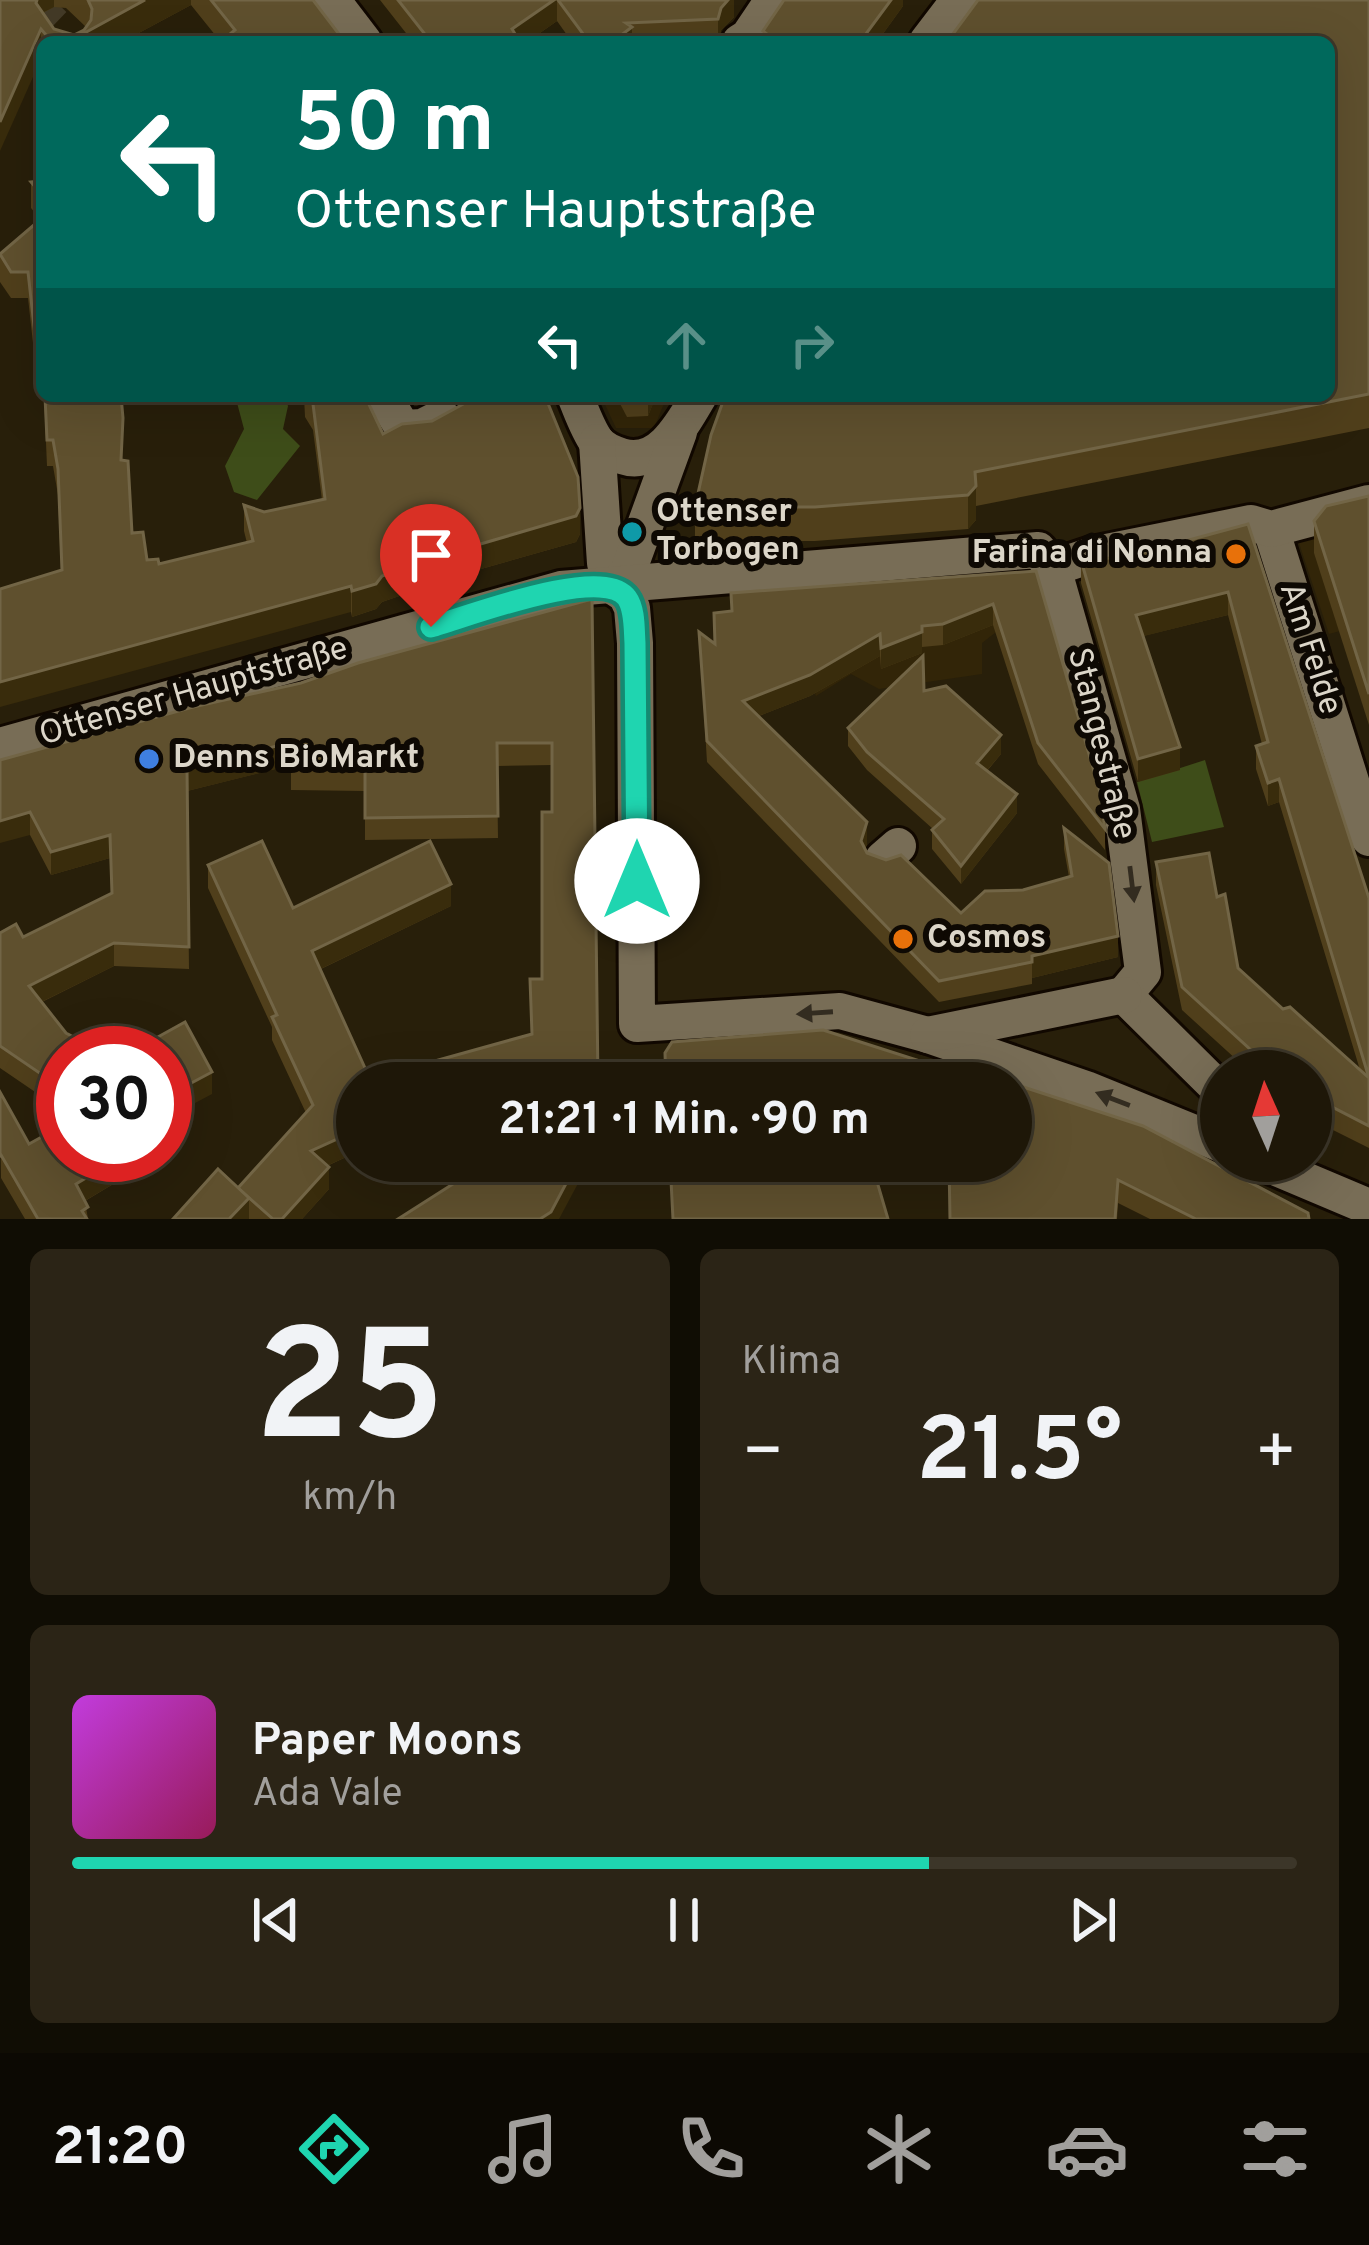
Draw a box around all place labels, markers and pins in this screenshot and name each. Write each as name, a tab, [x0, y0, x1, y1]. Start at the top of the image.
place label: Ottenser Torbogen	[656, 492, 800, 572]
pin	[380, 504, 482, 627]
marker: Ottenser Torbogen	[619, 519, 645, 545]
place label: Farina di Nonna	[972, 533, 1212, 575]
marker: Farina di Nonna	[1223, 541, 1249, 567]
place label: Denns BioMarkt	[173, 738, 419, 780]
marker: Denns BioMarkt	[136, 746, 162, 772]
place label: Cosmos	[927, 918, 1046, 960]
marker: Cosmos	[890, 926, 916, 952]

